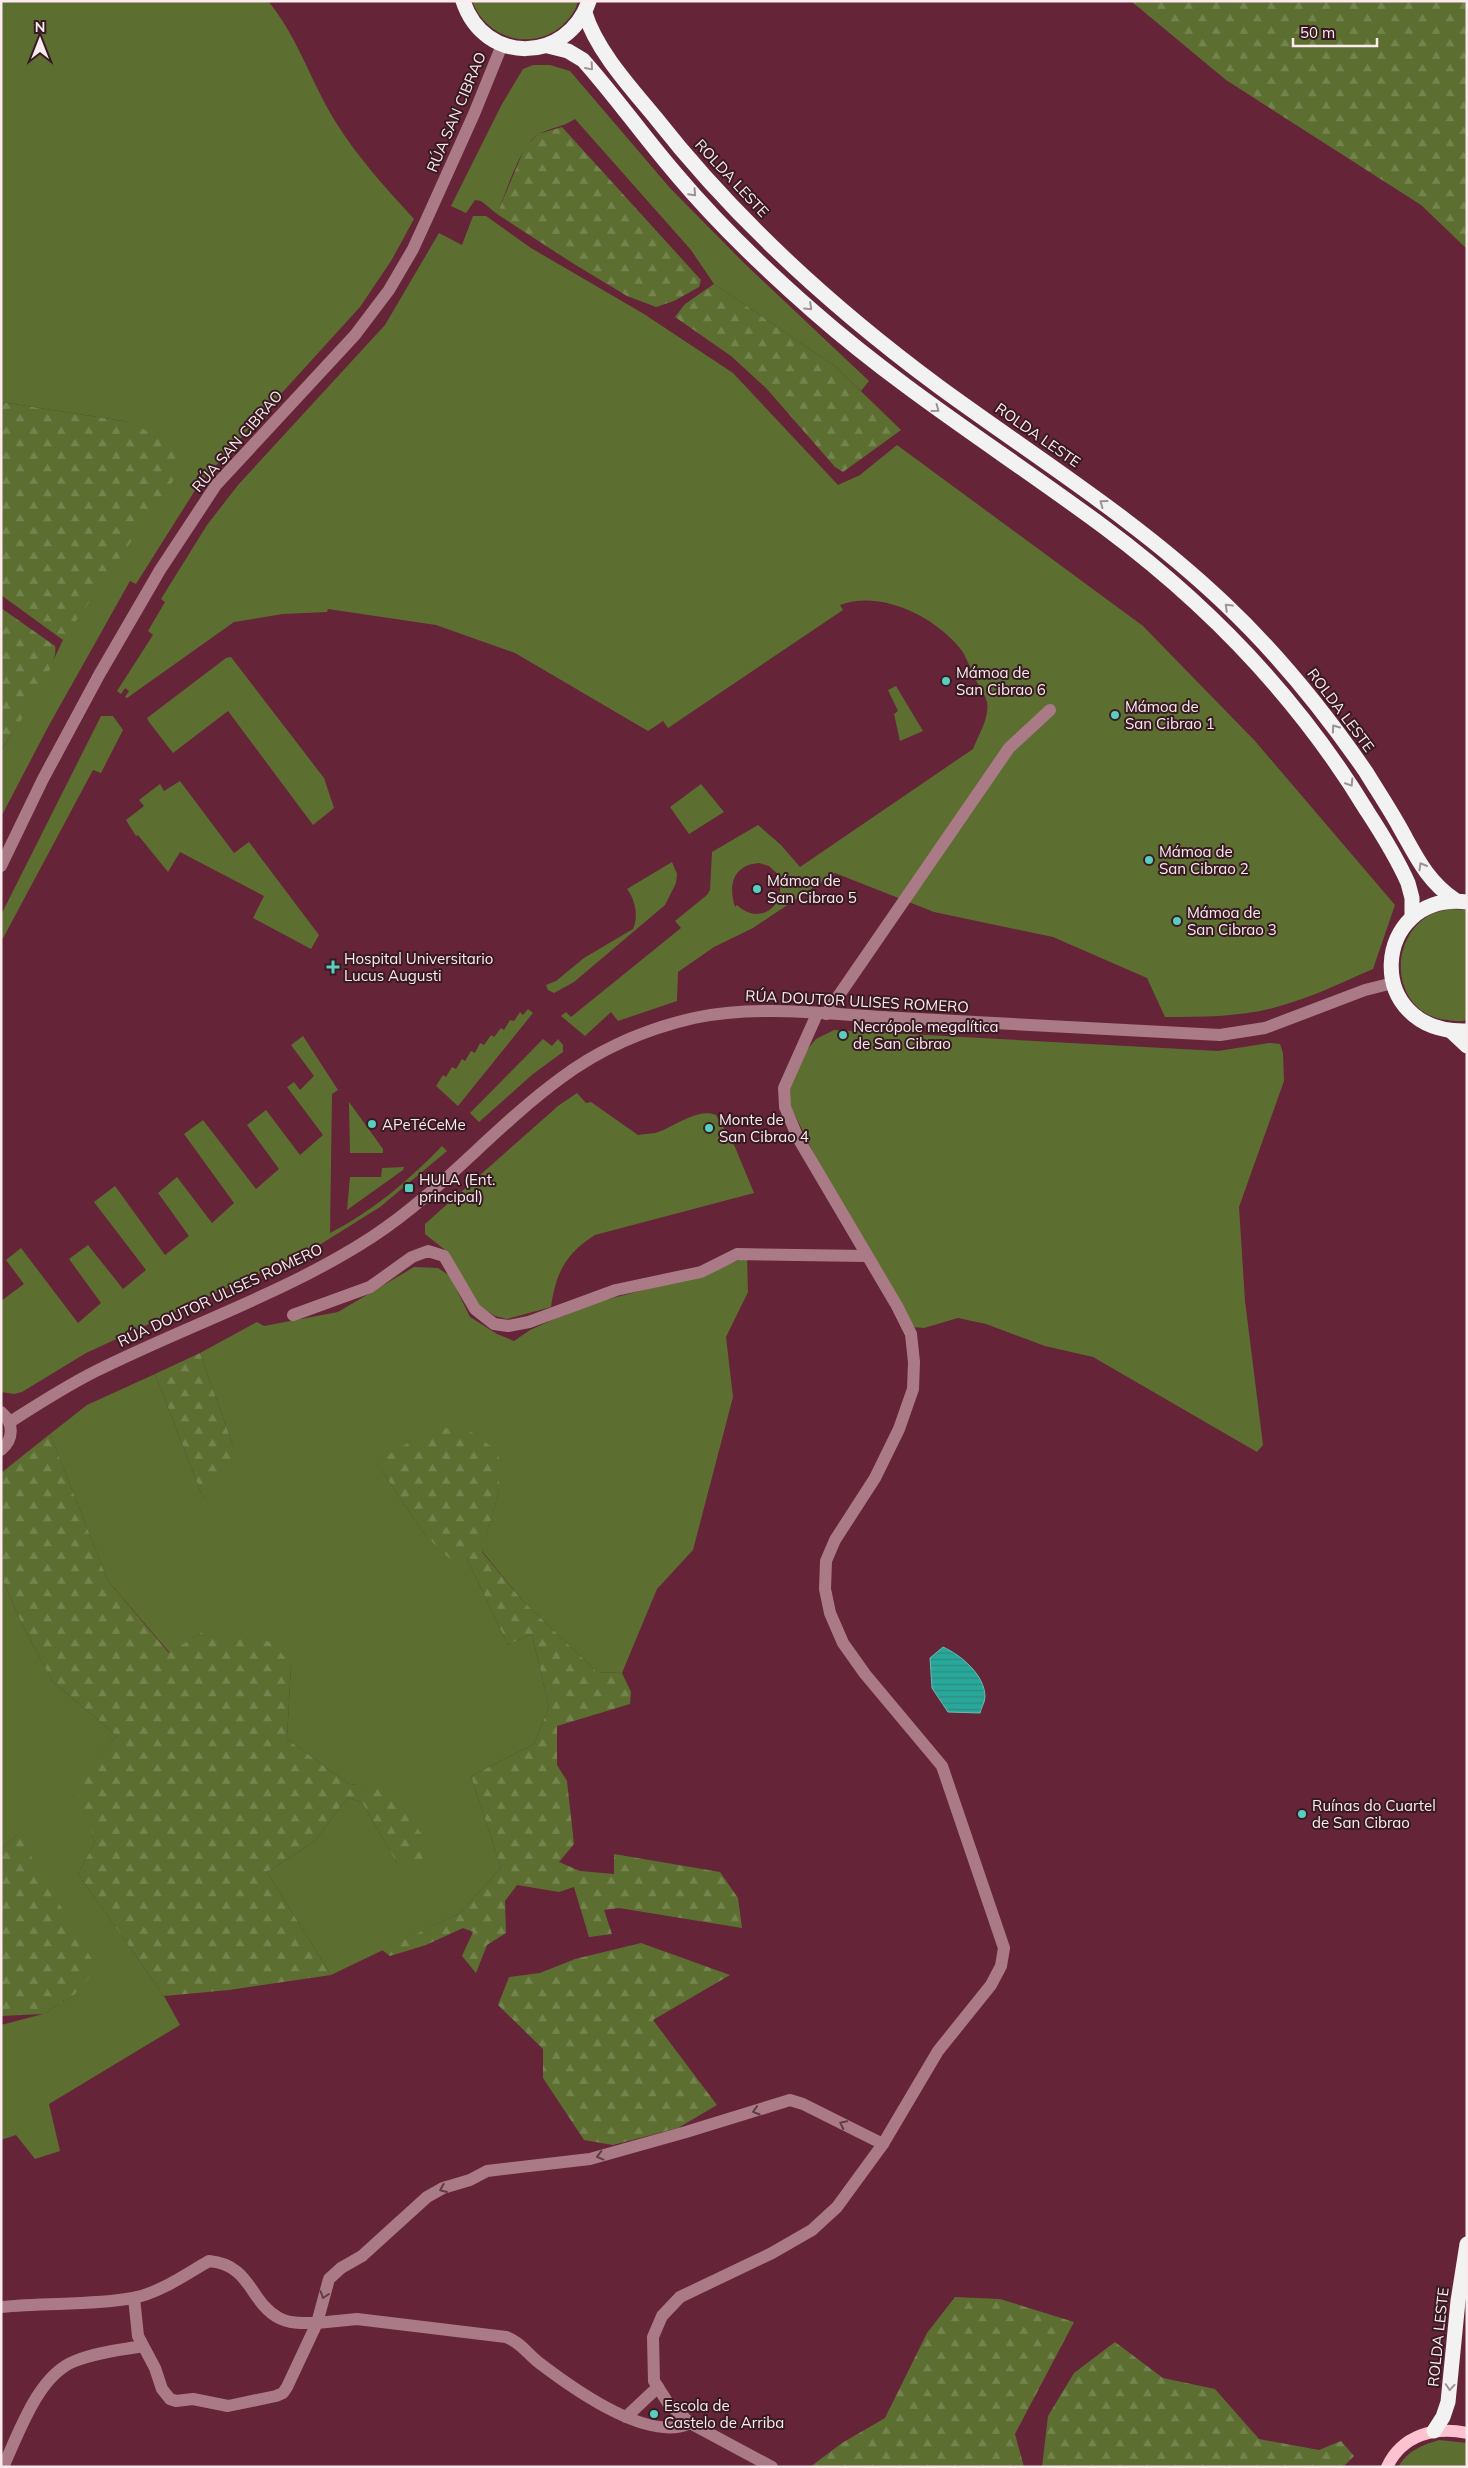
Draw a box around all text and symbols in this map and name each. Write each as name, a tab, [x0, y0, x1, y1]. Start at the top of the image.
north arrow	[15, 15, 65, 65]
scale bar	[1293, 15, 1377, 47]
text: N	[35, 18, 45, 36]
text: 50 m	[1300, 23, 1335, 42]
street label: RÚA SAN CIBRAO	[422, 49, 490, 175]
one-way arrow	[585, 62, 594, 71]
street label: ROLDA LESTE	[691, 135, 773, 221]
one-way arrow	[687, 188, 696, 197]
one-way arrow	[803, 301, 812, 310]
street label: RÚA SAN CIBRAO	[188, 386, 286, 496]
street label: ROLDA LESTE	[992, 399, 1084, 472]
one-way arrow	[930, 403, 940, 412]
one-way arrow	[1100, 500, 1109, 508]
one-way arrow	[1225, 604, 1234, 613]
place label: Mámoa de San Cibrao 6	[956, 663, 1046, 699]
street label: ROLDA LESTE	[1303, 664, 1379, 756]
marker: Mámoa de San Cibrao 6	[940, 675, 952, 687]
place label: Mámoa de San Cibrao 1	[1125, 697, 1215, 733]
marker: Mámoa de San Cibrao 1	[1109, 709, 1121, 721]
one-way arrow	[1333, 725, 1341, 734]
one-way arrow	[1343, 778, 1353, 787]
place label: Mámoa de San Cibrao 2	[1159, 842, 1249, 878]
marker: Mámoa de San Cibrao 2	[1143, 854, 1155, 866]
one-way arrow	[1418, 862, 1428, 871]
place label: Mámoa de San Cibrao 5	[767, 871, 857, 907]
marker: Mámoa de San Cibrao 5	[751, 883, 763, 895]
place label: Mámoa de San Cibrao 3	[1187, 903, 1277, 939]
marker: Mámoa de San Cibrao 3	[1171, 915, 1183, 927]
place label: Hospital Universitario Lucus Augusti	[344, 949, 493, 985]
marker: Hospital Universitario Lucus Augusti	[326, 960, 340, 974]
street label: RÚA DOUTOR ULISES ROMERO	[745, 986, 969, 1016]
place label: Necrópole megalítica de San Cibrao	[853, 1017, 999, 1053]
marker: Necrópole megalítica de San Cibrao	[837, 1029, 849, 1041]
place label: Monte de San Cibrao 4	[719, 1110, 809, 1146]
place label: APeTéCeMe	[382, 1115, 466, 1134]
marker: APeTéCeMe	[366, 1118, 378, 1130]
marker: Monte de San Cibrao 4	[703, 1122, 715, 1134]
place label: HULA (Ent. principal)	[419, 1170, 496, 1206]
marker: HULA (Ent. principal)	[403, 1182, 415, 1194]
street label: RÚA DOUTOR ULISES ROMERO	[114, 1239, 326, 1351]
place label: Ruínas do Cuartel de San Cibrao	[1312, 1796, 1436, 1832]
marker: Ruínas do Cuartel de San Cibrao	[1296, 1808, 1308, 1820]
one-way arrow	[753, 2105, 761, 2115]
one-way arrow	[839, 2119, 848, 2130]
one-way arrow	[596, 2150, 604, 2161]
one-way arrow	[439, 2184, 447, 2194]
street label: ROLDA LESTE	[1423, 2286, 1453, 2388]
one-way arrow	[320, 2291, 330, 2299]
one-way arrow	[1445, 2384, 1456, 2392]
place label: Escola de Castelo de Arriba	[664, 2396, 784, 2432]
marker: Escola de Castelo de Arriba	[648, 2408, 660, 2420]

